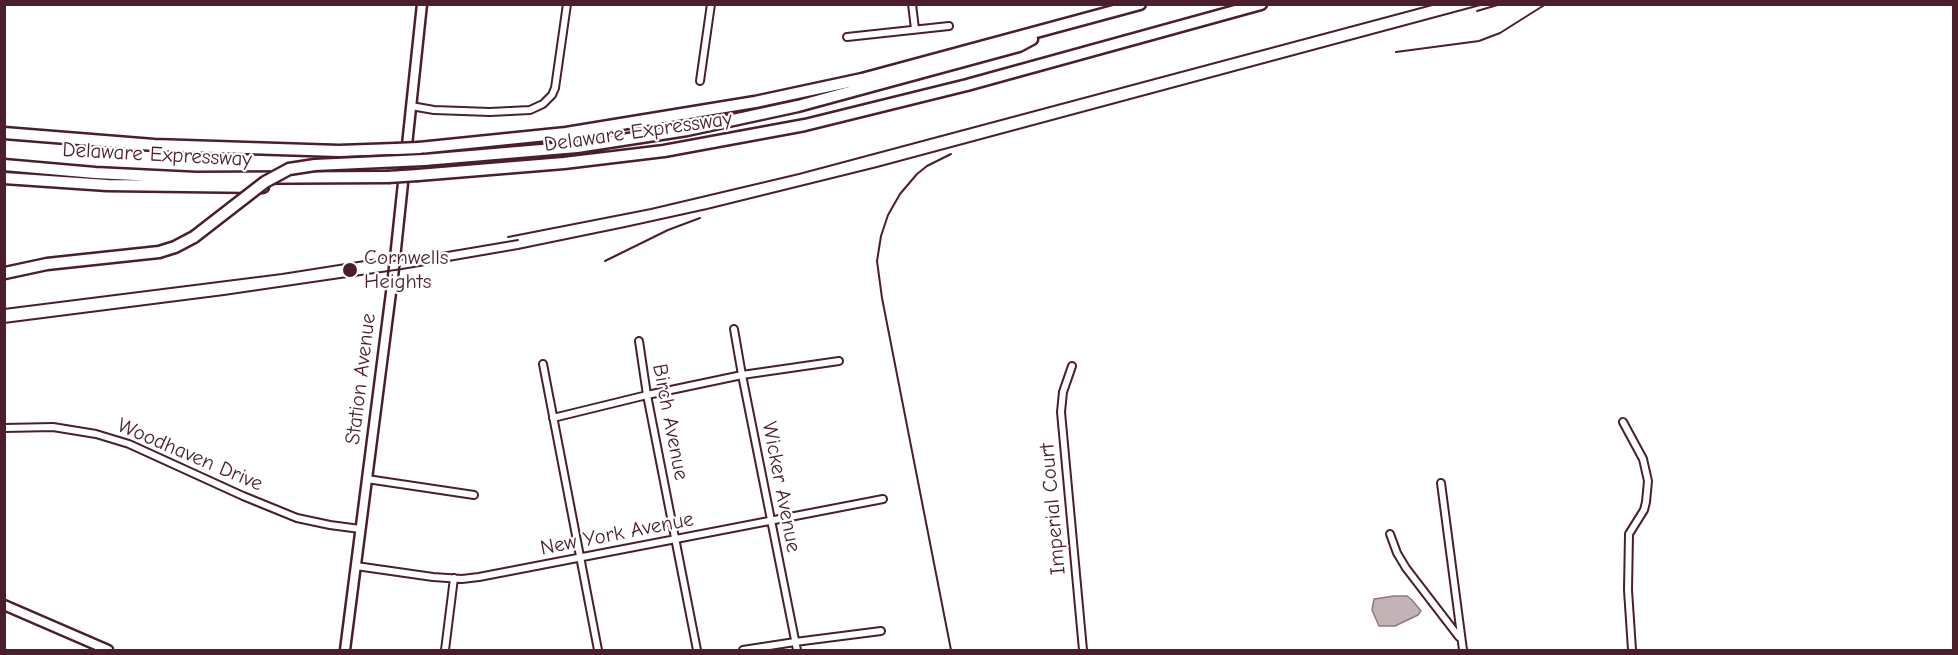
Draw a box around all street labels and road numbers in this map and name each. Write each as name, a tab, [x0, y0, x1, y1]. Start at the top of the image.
street label: Delaware Expressway	[542, 106, 734, 158]
street label: Delaware Expressway	[62, 137, 252, 173]
street label: Station Avenue	[340, 312, 382, 446]
street label: Birch Avenue	[646, 362, 694, 482]
street label: Woodhaven Drive	[114, 413, 266, 497]
street label: Wicker Avenue	[756, 419, 806, 555]
street label: Imperial Court	[1035, 442, 1071, 576]
street label: New York Avenue	[538, 507, 696, 561]

